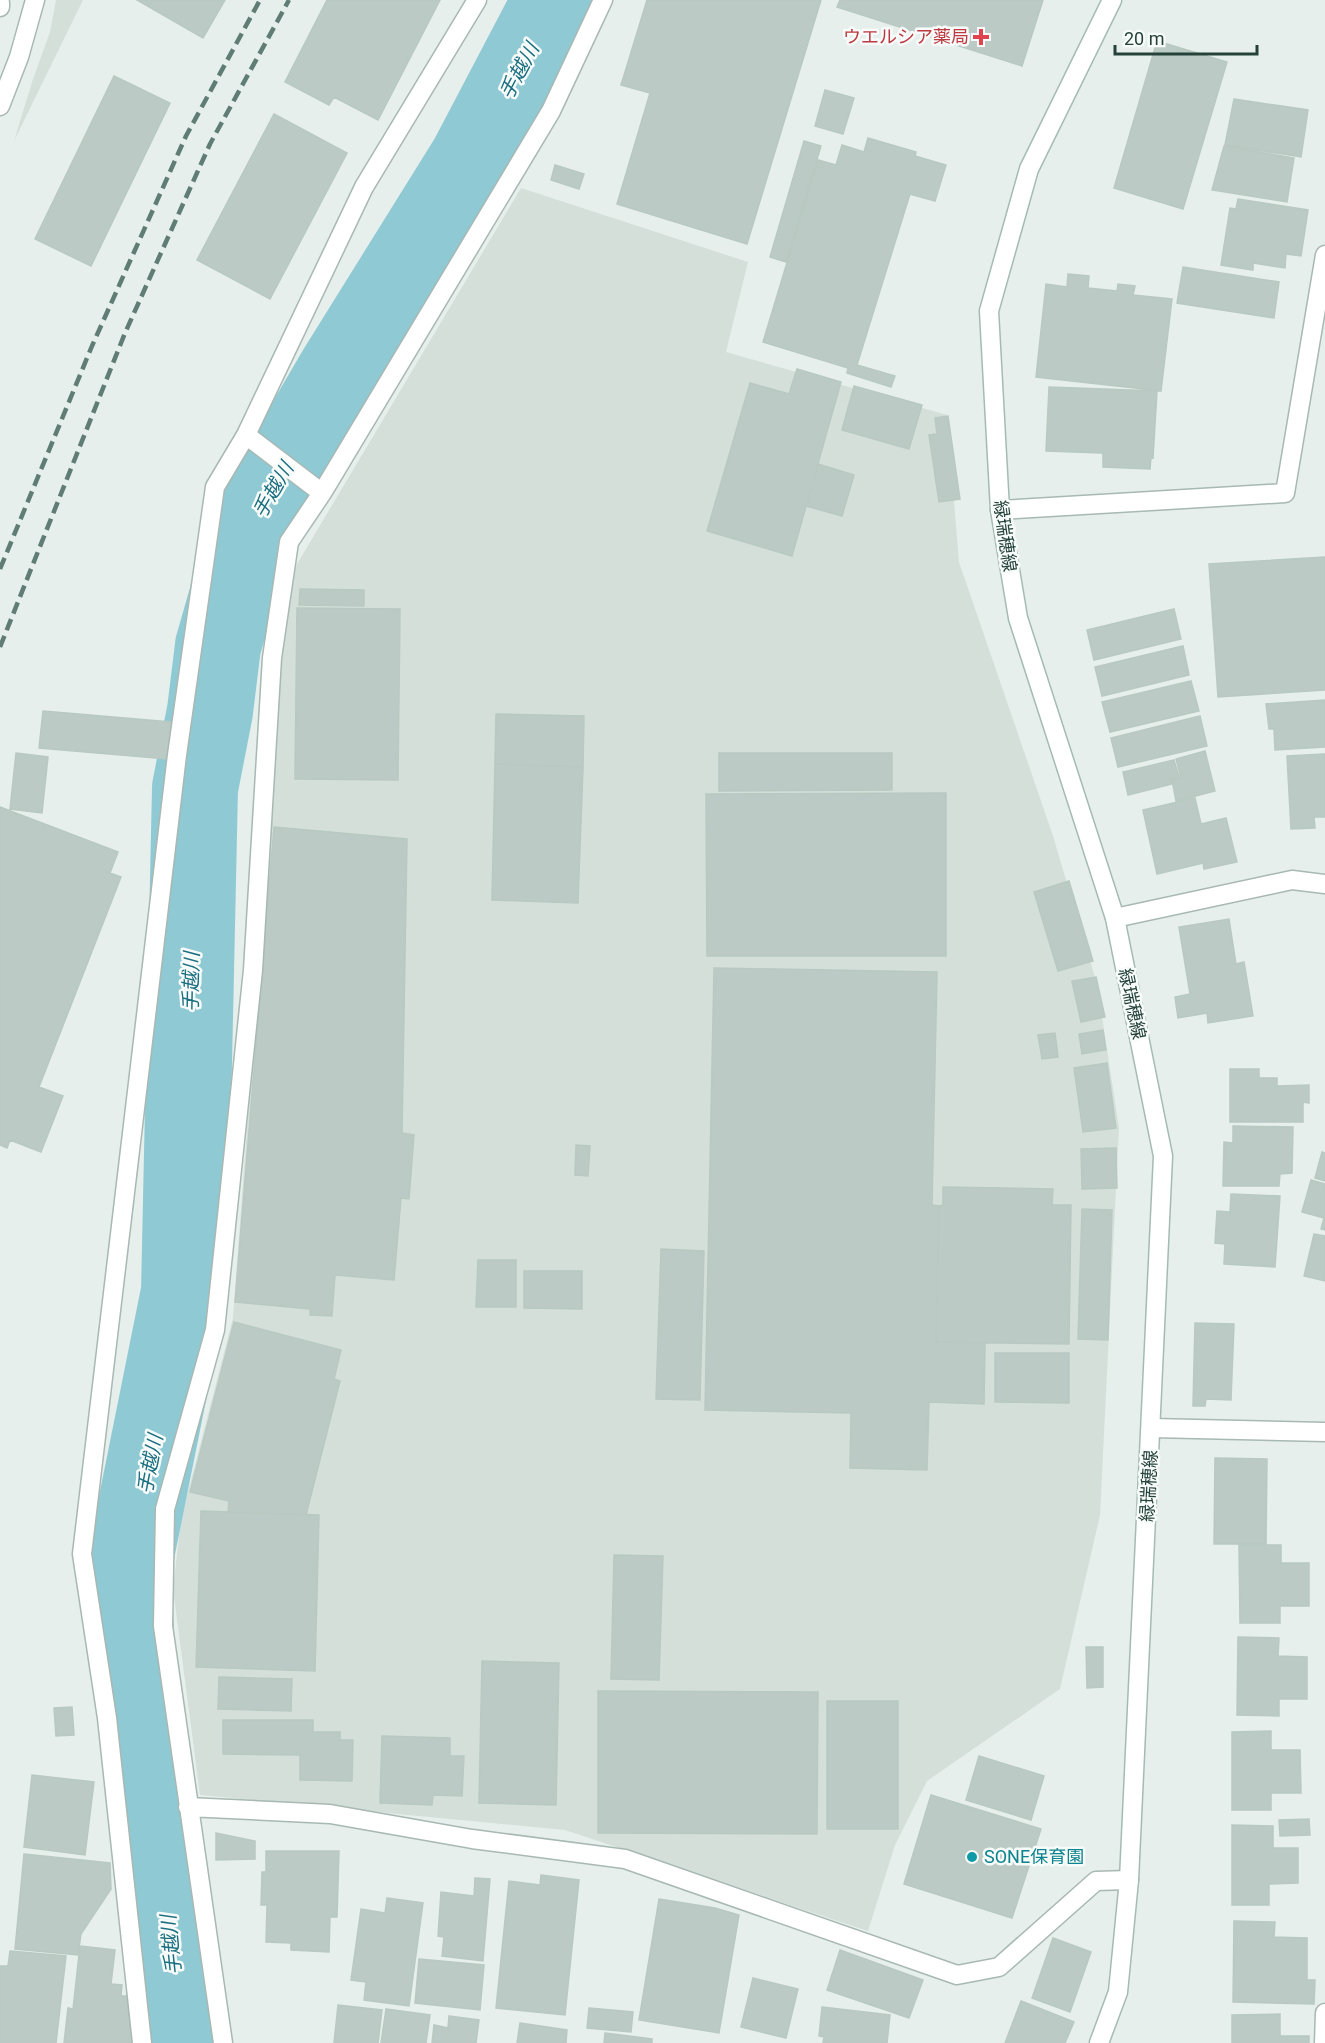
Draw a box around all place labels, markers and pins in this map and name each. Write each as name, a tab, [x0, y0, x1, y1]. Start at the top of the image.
place label: ウエルシア薬局	[843, 26, 969, 47]
marker: ウエルシア薬局	[974, 30, 988, 44]
place label: SONE保育園	[984, 1846, 1084, 1867]
marker: SONE保育園	[965, 1850, 979, 1864]

